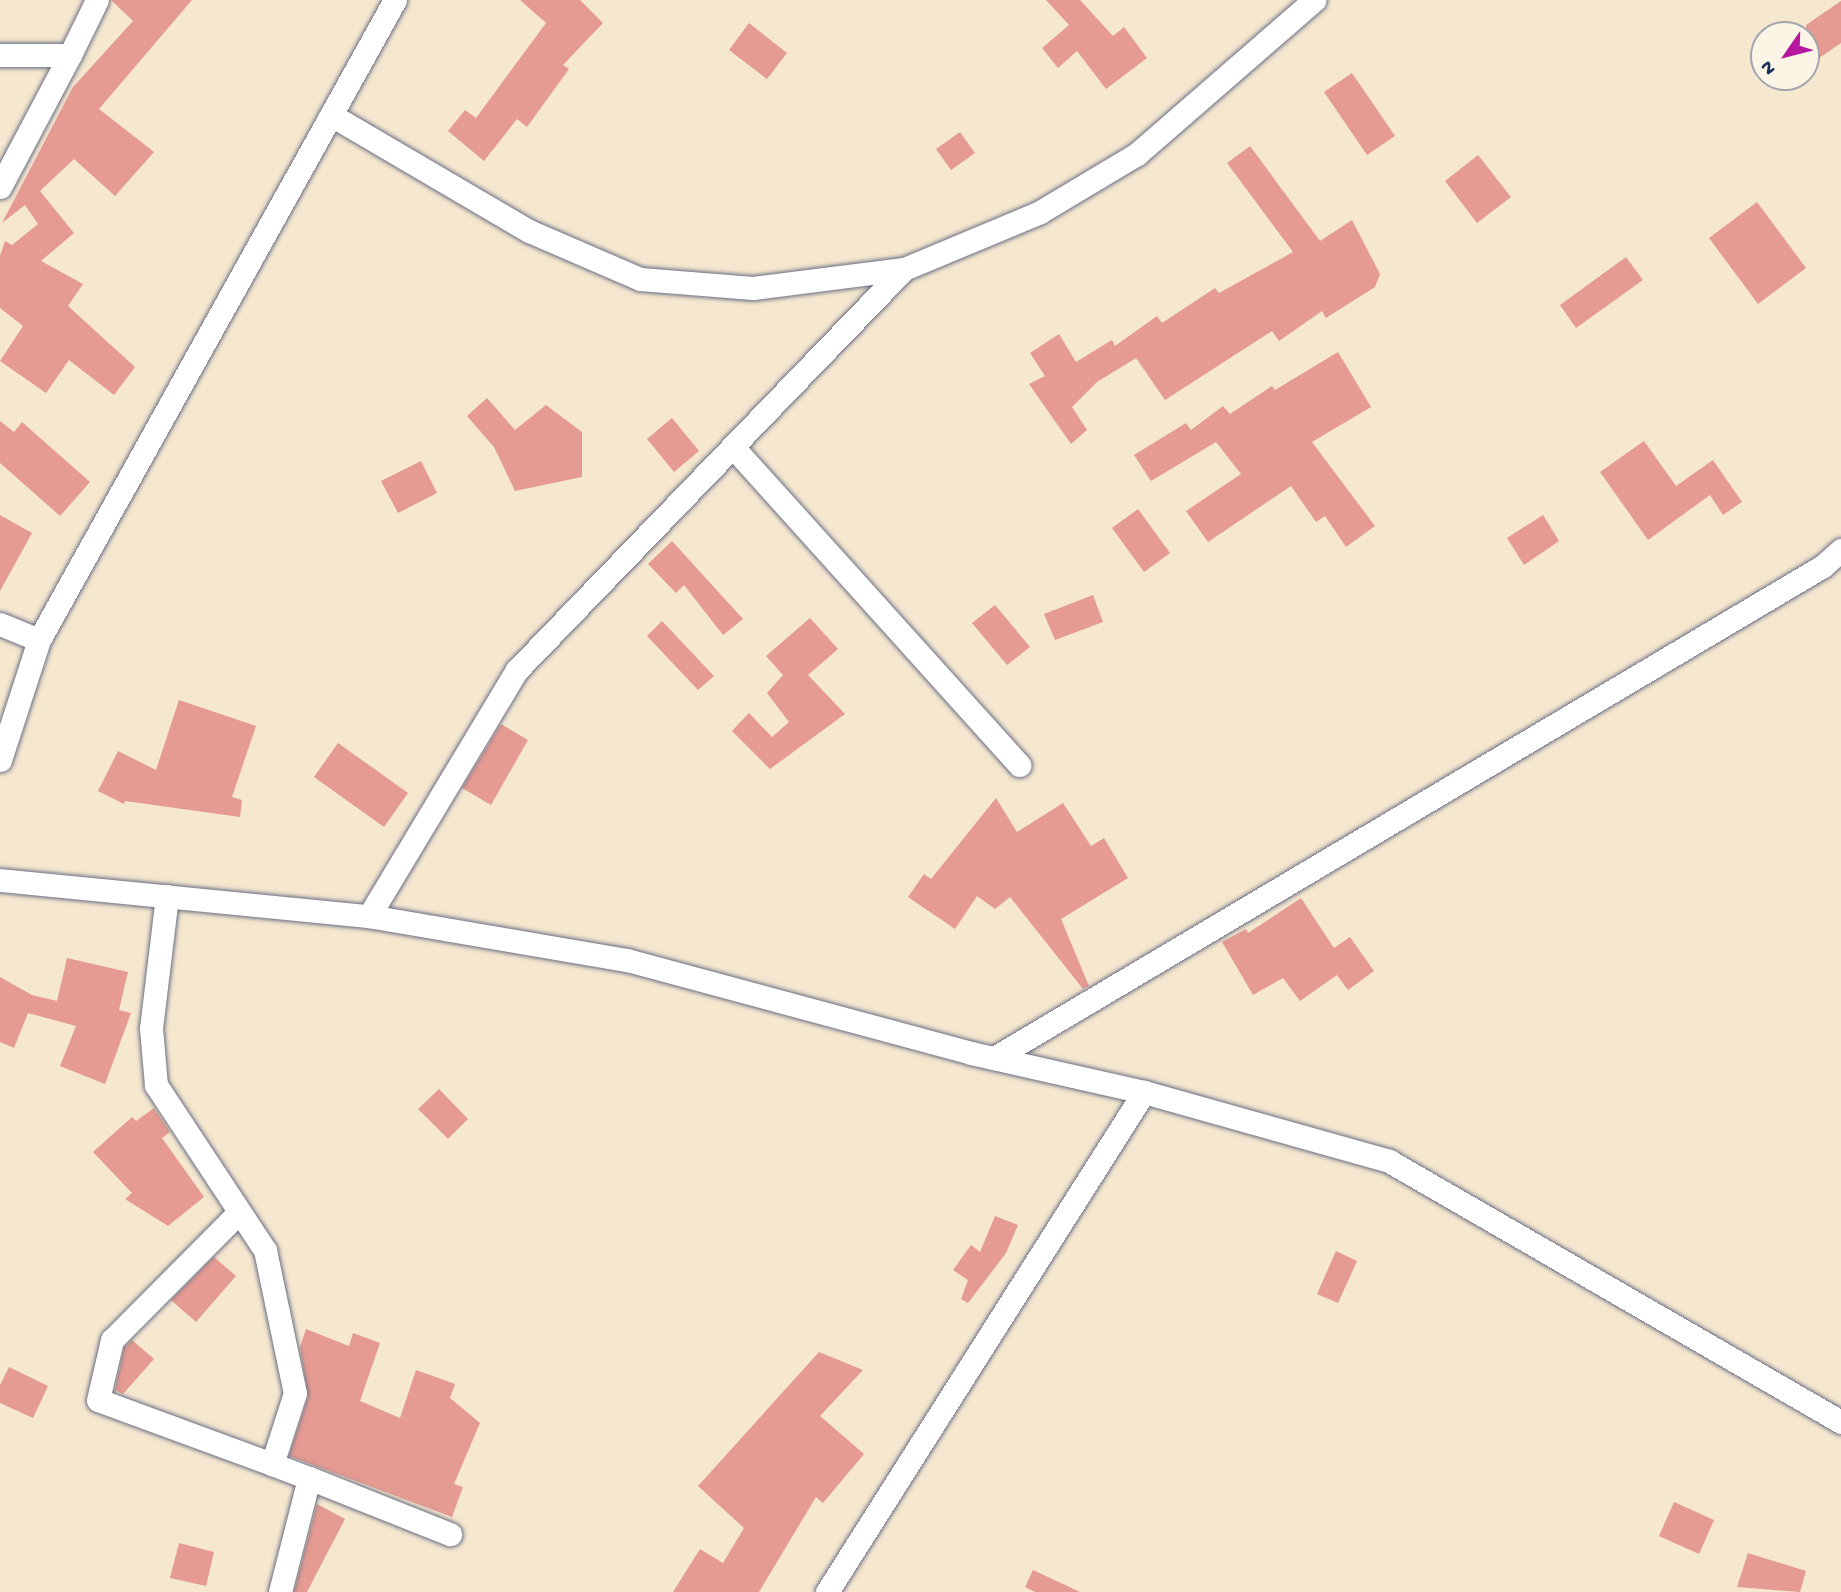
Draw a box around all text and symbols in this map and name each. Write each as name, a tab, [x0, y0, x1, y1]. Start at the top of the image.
north arrow	[1750, 21, 1820, 91]
text: N	[1756, 56, 1782, 79]

